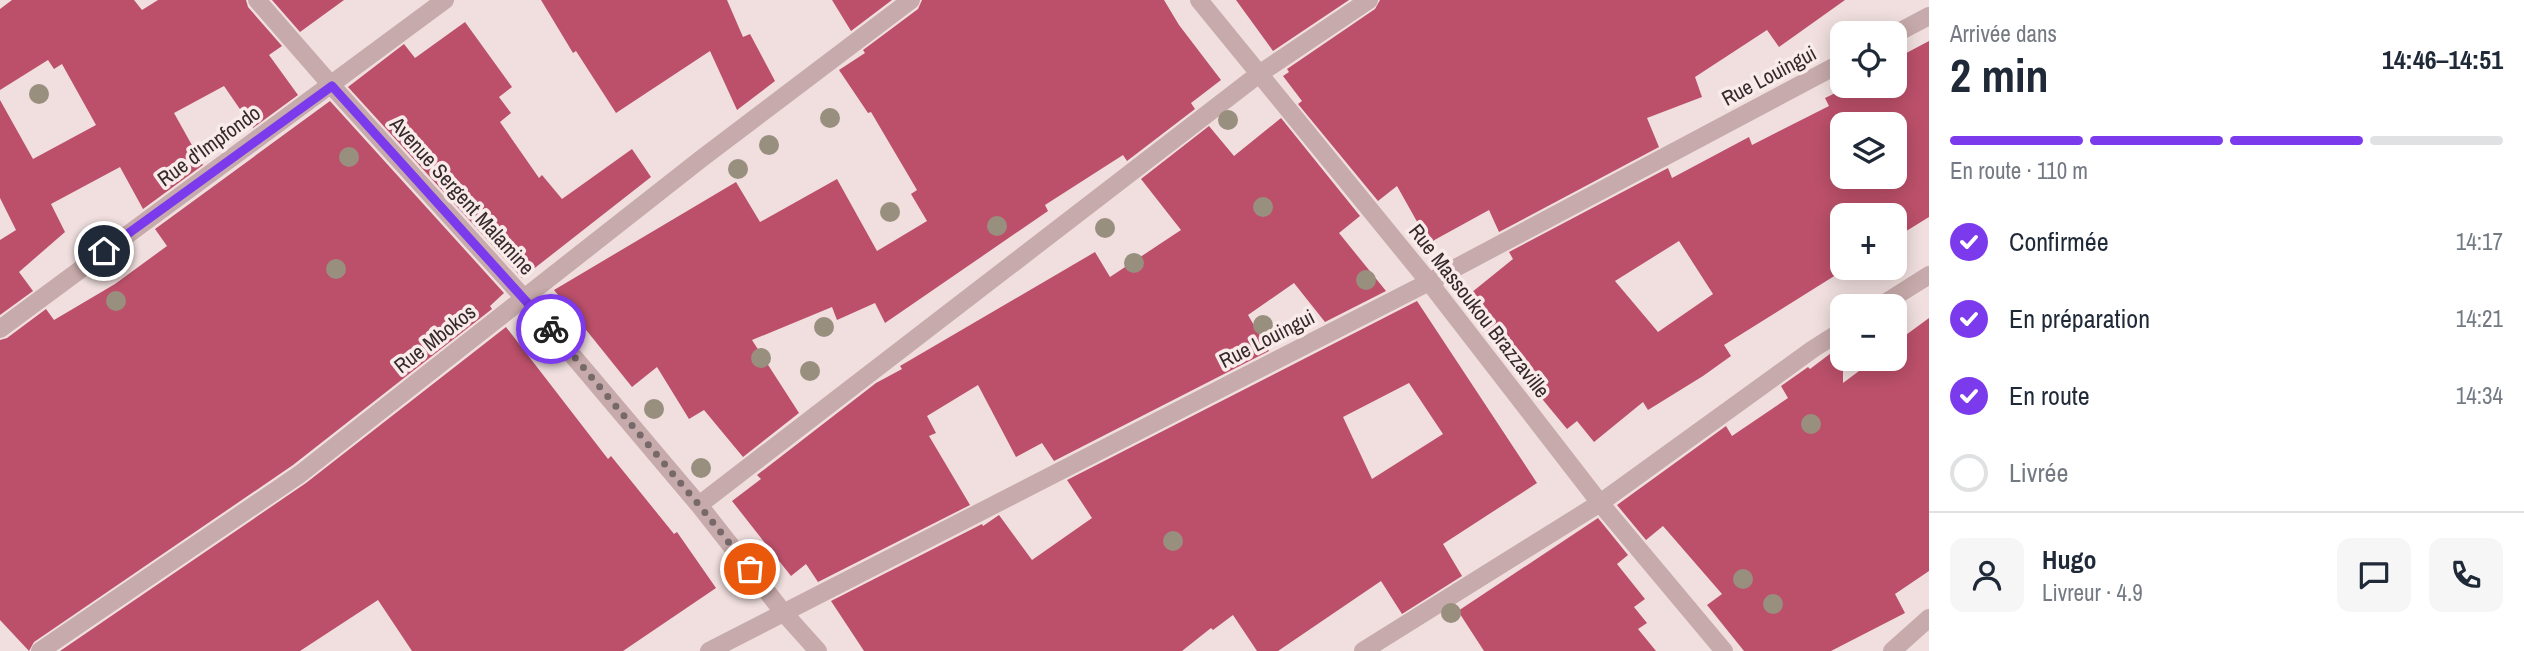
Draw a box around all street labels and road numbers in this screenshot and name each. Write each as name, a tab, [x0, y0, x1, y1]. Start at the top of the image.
street label: Rue Louingui	[1716, 38, 1821, 113]
street label: Rue d'Impfondo	[151, 98, 266, 193]
street label: Avenue Sergent Malamine	[383, 110, 541, 281]
street label: Rue Massoukou Brazzaville	[1402, 218, 1557, 404]
street label: Rue Mbokos	[388, 297, 482, 380]
street label: Rue Louingui	[1214, 302, 1319, 375]

